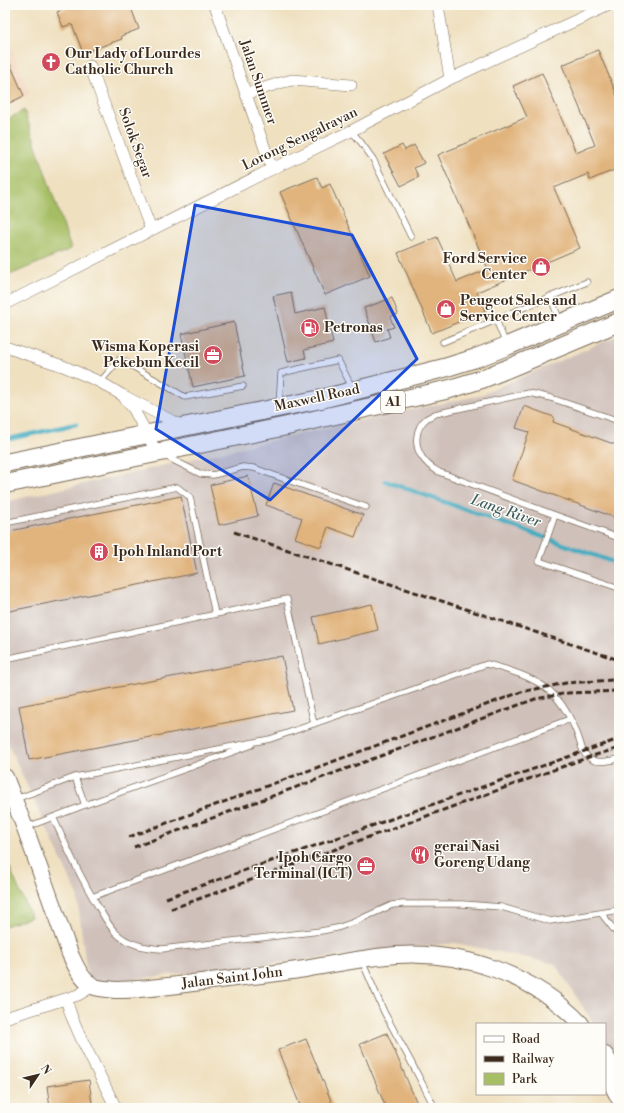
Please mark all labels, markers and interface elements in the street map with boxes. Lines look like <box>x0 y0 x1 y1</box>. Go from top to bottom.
street label: Jalan Summer <box>235 36 281 127</box>
place label: Our Lady of Lourdes Catholic Church <box>65 45 201 79</box>
church icon: Our Lady of Lourdes Catholic Church <box>40 51 62 73</box>
street label: Lorong Sengalrayan <box>239 103 361 175</box>
street label: Solok Segar <box>114 105 156 181</box>
place label: Ford Service Center <box>443 250 527 284</box>
shop icon: Ford Service Center <box>530 256 552 278</box>
place label: Peugeot Sales and Service Center <box>460 292 577 326</box>
shop icon: Peugeot Sales and Service Center <box>435 298 457 320</box>
fuel station icon: Petronas <box>299 317 321 339</box>
place label: Petronas <box>324 319 383 337</box>
place label: Wisma Koperasi Pekebun Kecil <box>90 338 200 372</box>
office icon: Wisma Koperasi Pekebun Kecil <box>202 344 224 366</box>
street label: Maxwell Road <box>273 380 361 416</box>
road number: A1 <box>381 391 405 413</box>
water label: Lang River <box>468 490 544 532</box>
building icon: Ipoh Inland Port <box>88 541 110 563</box>
place label: Ipoh Inland Port <box>113 543 223 561</box>
place label: gerai Nasi Goreng Udang <box>434 838 531 872</box>
restaurant icon: gerai Nasi Goreng Udang <box>409 844 431 866</box>
place label: Ipoh Cargo Terminal (ICT) <box>254 849 352 883</box>
office icon: Ipoh Cargo Terminal (ICT) <box>355 855 377 877</box>
street label: Jalan Saint John <box>179 963 284 993</box>
legend <box>476 1023 606 1095</box>
text: Road <box>512 1032 540 1047</box>
text: Railway <box>512 1052 554 1067</box>
north arrow <box>18 1055 58 1095</box>
text: N <box>37 1062 54 1078</box>
text: Park <box>512 1072 538 1087</box>

